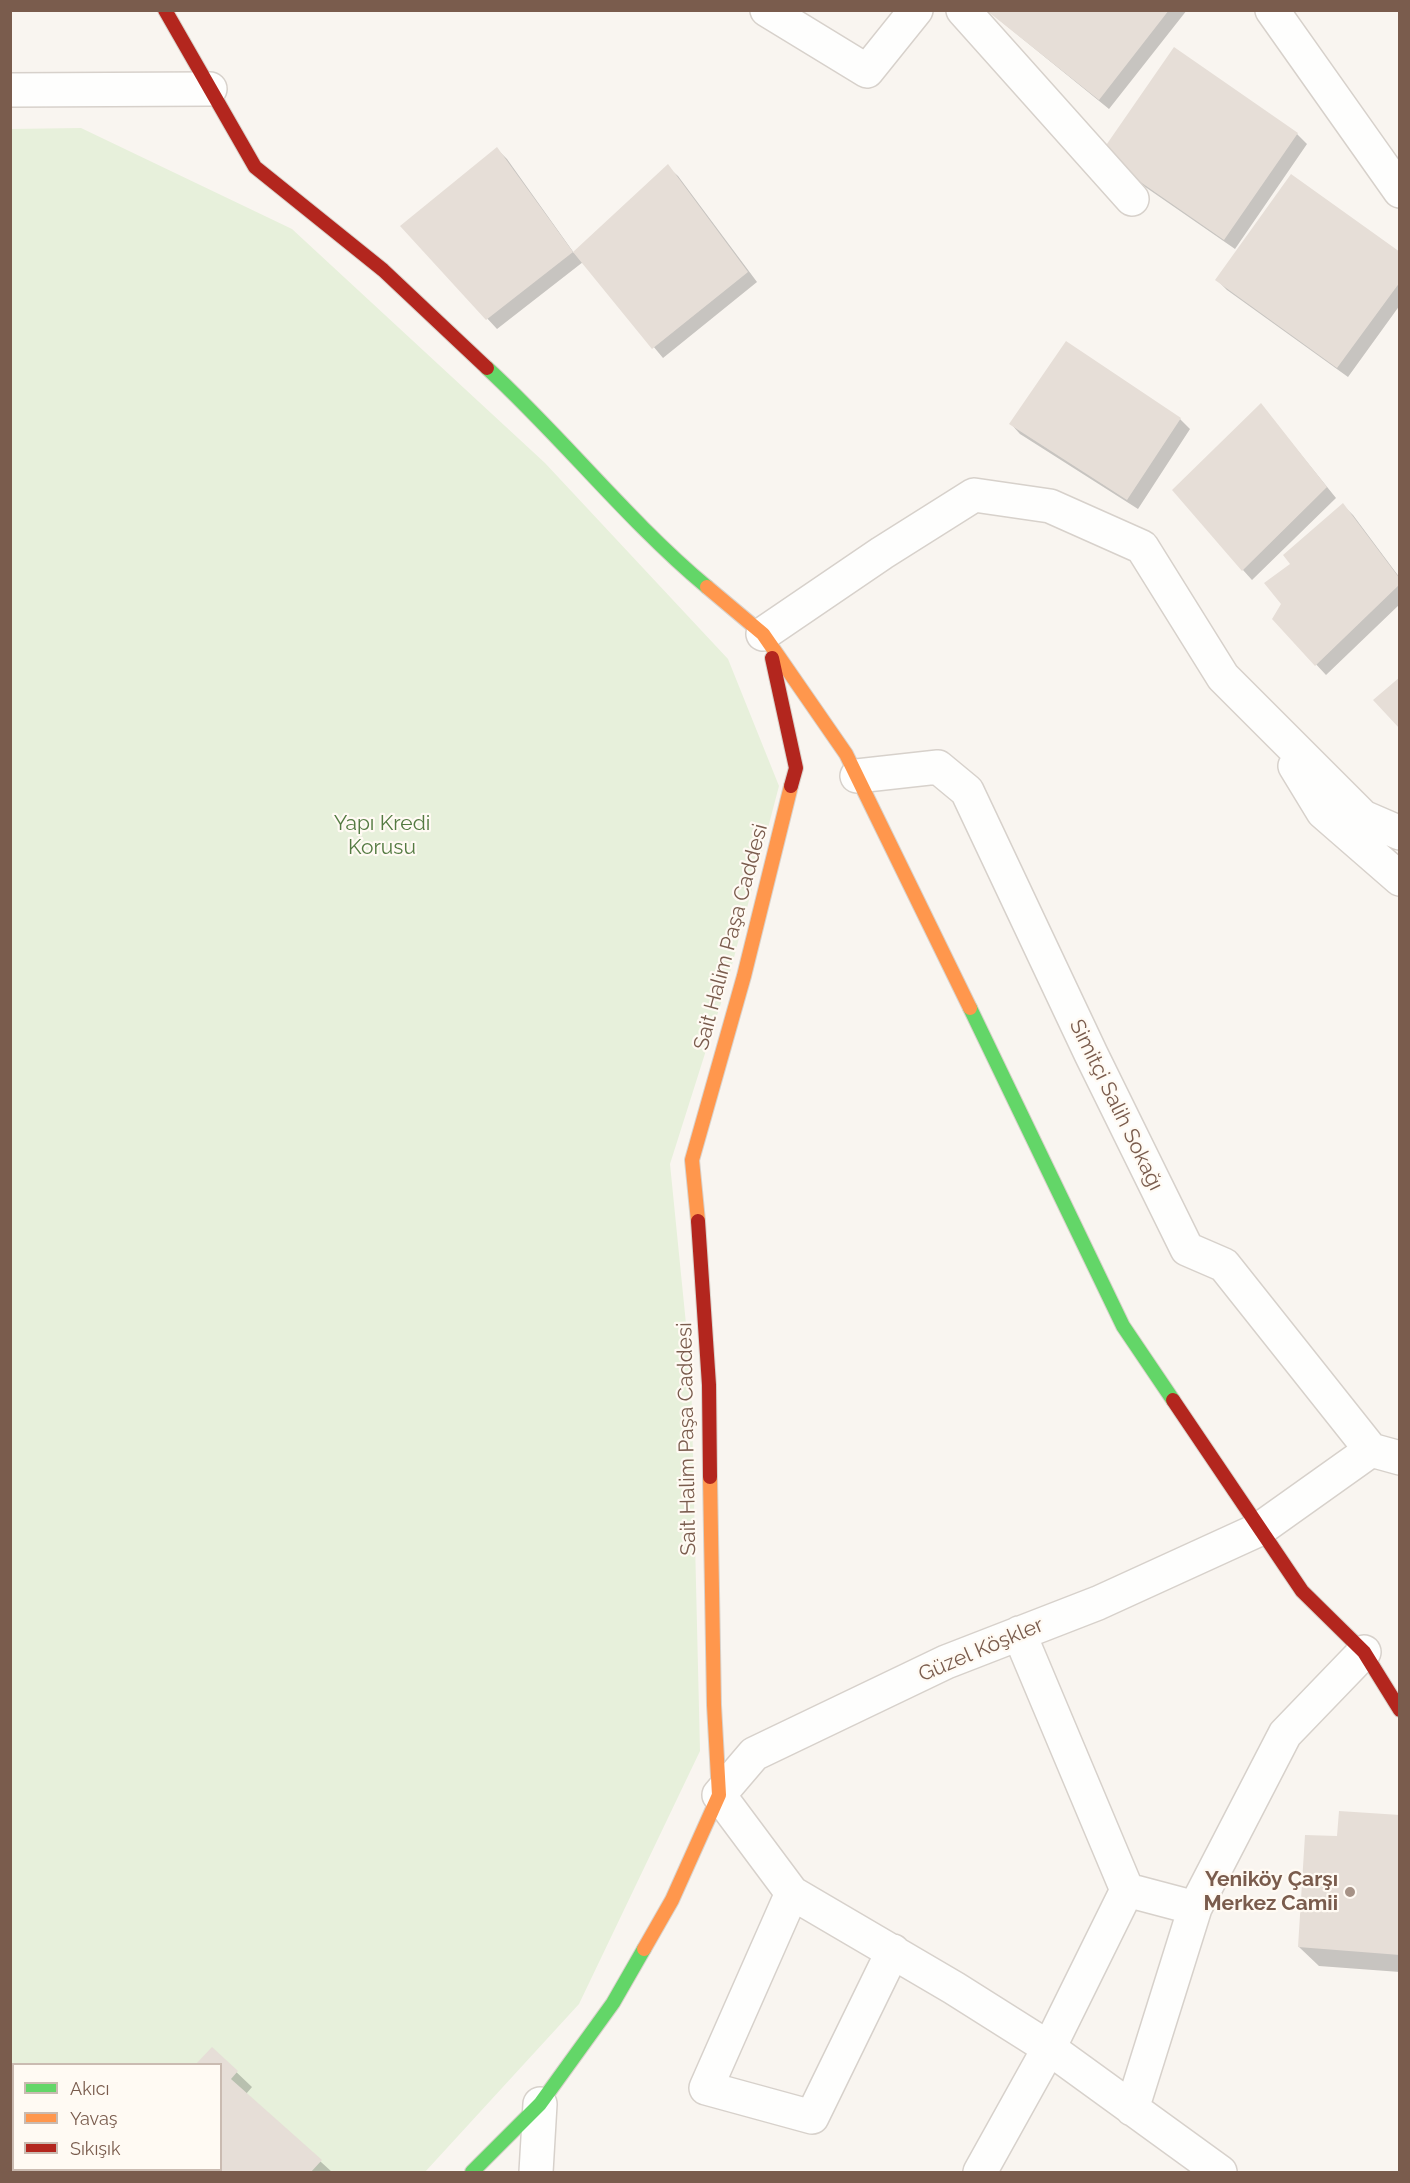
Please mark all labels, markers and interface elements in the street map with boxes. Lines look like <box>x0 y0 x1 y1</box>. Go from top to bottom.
park label: Yapı Kredi Korusu <box>334 811 430 861</box>
street label: Sait Halim Paşa Caddesi <box>689 821 773 1053</box>
street label: Simitçi Salih Sokağı <box>1064 1015 1168 1195</box>
street label: Sait Halim Paşa Caddesi <box>672 1322 702 1556</box>
street label: Güzel Köşkler <box>915 1612 1047 1688</box>
place label: Yeniköy Çarşı Merkez Camii <box>1204 1867 1338 1917</box>
marker: Yeniköy Çarşı Merkez Camii <box>1343 1885 1357 1899</box>
legend <box>12 2063 222 2171</box>
text: Akıcı <box>70 2078 109 2099</box>
text: Yavaş <box>70 2108 117 2129</box>
text: Sıkışık <box>70 2138 120 2159</box>

